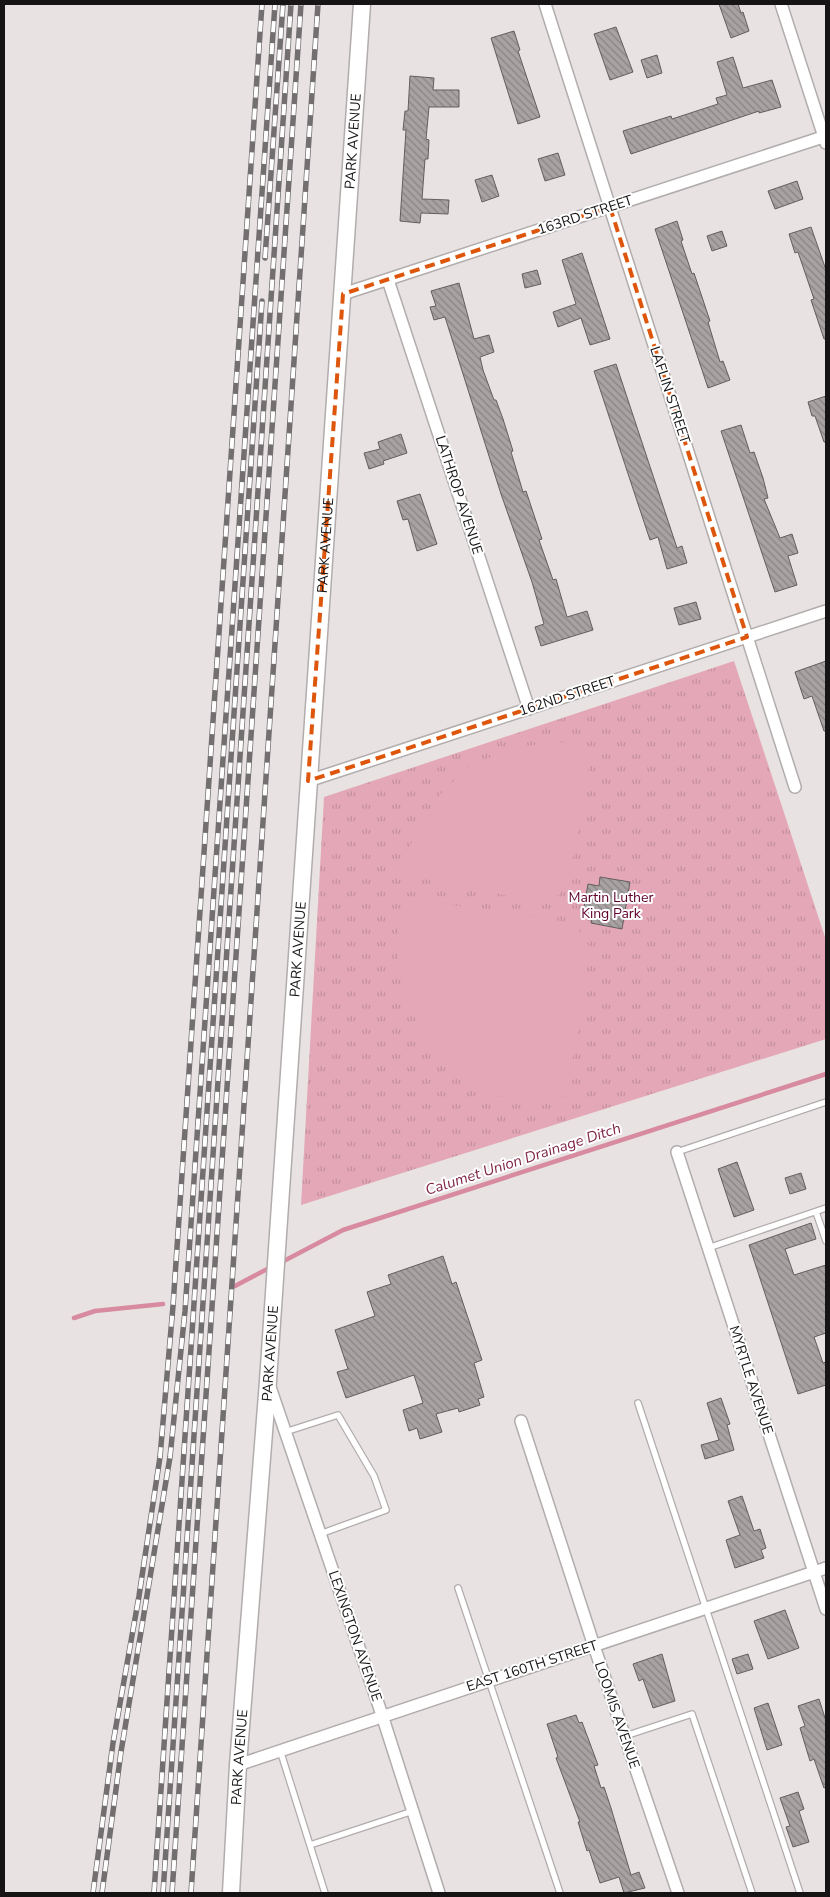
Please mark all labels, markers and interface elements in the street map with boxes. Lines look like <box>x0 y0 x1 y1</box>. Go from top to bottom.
street label: PARK AVENUE <box>340 93 365 190</box>
street label: 163RD STREET <box>535 190 636 239</box>
street label: LAFLIN STREET <box>645 344 695 447</box>
street label: LATHROP AVENUE <box>431 433 487 557</box>
street label: PARK AVENUE <box>312 497 338 594</box>
street label: 162ND STREET <box>516 671 618 721</box>
park label: Martin Luther King Park <box>568 888 654 923</box>
street label: PARK AVENUE <box>285 901 310 998</box>
water label: Calumet Union Drainage Ditch <box>423 1118 623 1200</box>
street label: PARK AVENUE <box>257 1305 283 1402</box>
street label: MYRTLE AVENUE <box>724 1323 778 1437</box>
street label: LEXINGTON AVENUE <box>324 1568 386 1704</box>
street label: EAST 160TH STREET <box>464 1636 601 1696</box>
street label: LOOMIS AVENUE <box>590 1659 644 1771</box>
street label: PARK AVENUE <box>226 1709 252 1806</box>

